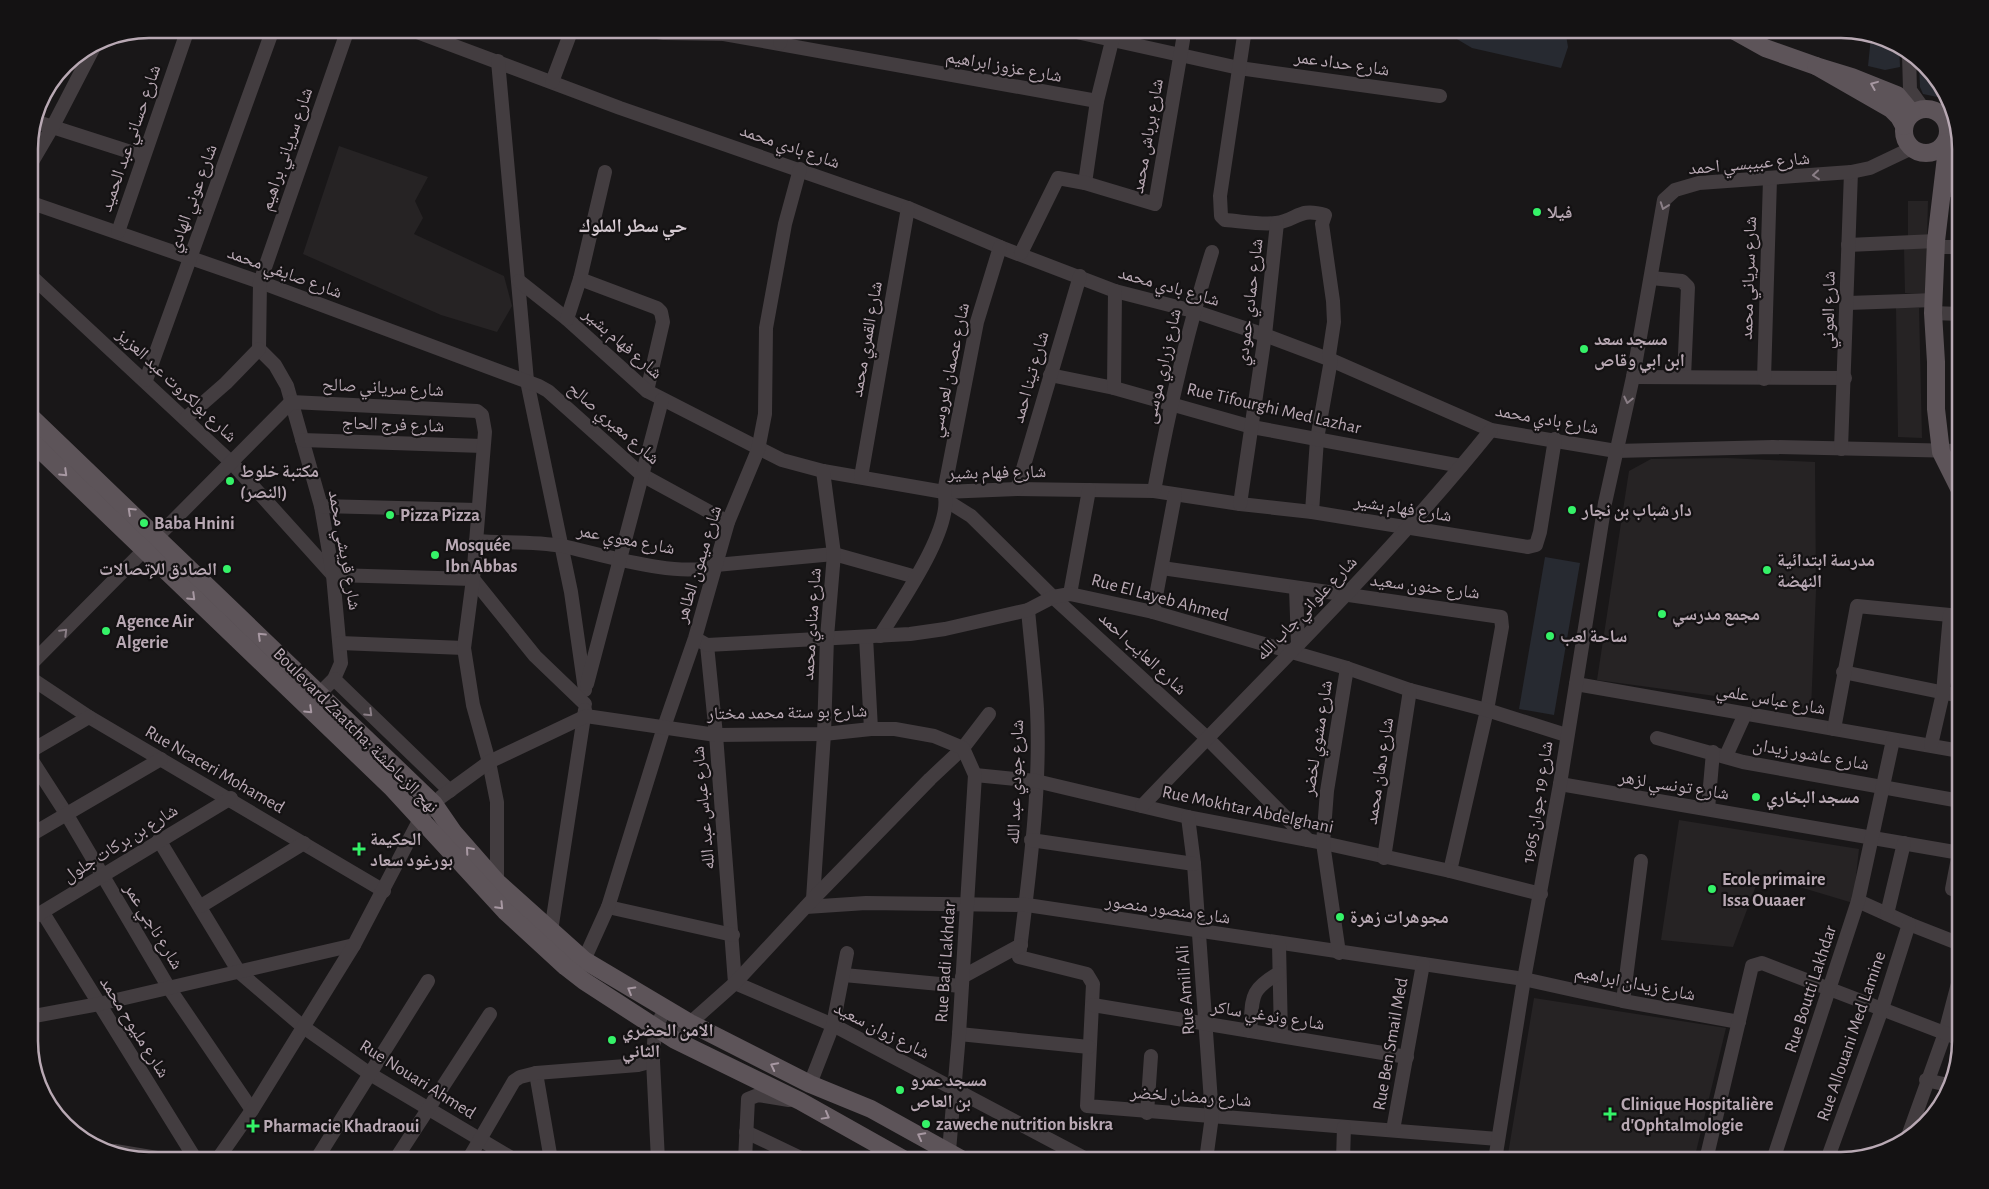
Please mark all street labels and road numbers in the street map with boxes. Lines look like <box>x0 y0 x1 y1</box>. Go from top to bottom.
street label: شارع عزوز ابراهيم <box>944 48 1063 88</box>
street label: شارع حداد عمر <box>1292 48 1390 81</box>
street label: شارع حساني عبد الحميد <box>97 63 169 215</box>
street label: شارع برباش محمد <box>1129 77 1168 195</box>
street label: شارع سرياني براهيم <box>257 85 321 215</box>
street label: شارع بادي محمد <box>736 121 842 177</box>
street label: شارع عوني الهادي <box>165 142 225 256</box>
street label: شارع عبيبسي احمد <box>1687 150 1811 183</box>
street label: شارع سرياني محمد <box>1738 216 1765 340</box>
street label: شارع حمادي حمودي <box>1233 237 1271 367</box>
street label: شارع صايفي محمد <box>223 244 344 306</box>
street label: شارع بادي محمد <box>1115 264 1221 314</box>
street label: شارع العوني <box>1819 271 1843 349</box>
street label: شارع القمري محمد <box>848 280 891 399</box>
street label: شارع عصمان لعروسي <box>927 301 977 440</box>
street label: شارع فهام بشير <box>577 304 665 384</box>
street label: شارع زراري موسى <box>1141 307 1189 426</box>
street label: شارع بولكروت عبد العزيز <box>111 325 240 447</box>
street label: شارع تينا احمد <box>1009 329 1054 425</box>
street label: شارع سرياني صالح <box>321 376 444 405</box>
street label: شارع معيري صالح <box>561 379 663 472</box>
street label: Rue Tifourghi Med Lazhar <box>1185 380 1363 438</box>
street label: شارع بادي محمد <box>1493 402 1600 442</box>
street label: شارع فرج الحاج <box>341 414 445 438</box>
street label: شارع فهام بشير <box>947 463 1046 485</box>
street label: شارع قريشي محمد <box>320 489 363 612</box>
street label: شارع فهام بشير <box>1351 492 1453 528</box>
street label: شارع ميمون الطاهر <box>672 503 726 626</box>
street label: شارع معوي عمر <box>574 521 676 563</box>
street label: شارع علواني جاب الله <box>1253 553 1364 667</box>
street label: شارع منادي محمد <box>799 567 829 681</box>
street label: Rue El Layeb Ahmed <box>1089 571 1230 625</box>
street label: شارع حنون سعيد <box>1369 571 1481 604</box>
street label: شارع العايب احمد <box>1094 609 1190 700</box>
street label: Boulevard Zaatcha; نهج الزعاطشة <box>268 645 441 818</box>
street label: شارع مشوي لخضر <box>1300 679 1341 799</box>
street label: شارع عباس علمي <box>1714 682 1827 723</box>
street label: شارع بو ستة محمد مختار <box>706 703 867 724</box>
street label: شارع دهان محمد <box>1363 716 1398 826</box>
street label: شارع جودي عبد الله <box>1005 719 1032 845</box>
street label: Rue Ncaceri Mohamed <box>142 723 287 817</box>
street label: شارع عاشور زيدان <box>1751 736 1870 775</box>
street label: شارع 19 جوان 1965 <box>1519 740 1557 865</box>
street label: شارع عباس عبد الله <box>690 745 719 870</box>
street label: شارع تونسي لزهر <box>1616 768 1730 808</box>
street label: Rue Mokhtar Abdelghani <box>1161 783 1335 837</box>
street label: شارع بن بركات جلول <box>60 801 182 887</box>
street label: شارع ناجي عمر <box>116 879 186 975</box>
street label: شارع منصور منصور <box>1103 892 1231 929</box>
street label: Rue Badi Lakhdar <box>933 901 959 1023</box>
street label: Rue Boutti Lakhdar <box>1782 923 1840 1055</box>
street label: Rue Amili Ali <box>1174 944 1198 1035</box>
street label: Rue Allouani Med Lamine <box>1814 949 1890 1124</box>
street label: شارع زيدان ابراهيم <box>1573 963 1697 1006</box>
street label: شارع مليوح محمد <box>94 974 172 1082</box>
street label: Rue Ben Smail Med <box>1370 976 1412 1112</box>
street label: شارع ونوغي ساكر <box>1208 998 1326 1038</box>
street label: شارع زوان سعيد <box>830 999 932 1064</box>
street label: Rue Nouari Ahmed <box>356 1037 479 1123</box>
street label: شارع رمضان لخضر <box>1129 1084 1252 1111</box>

